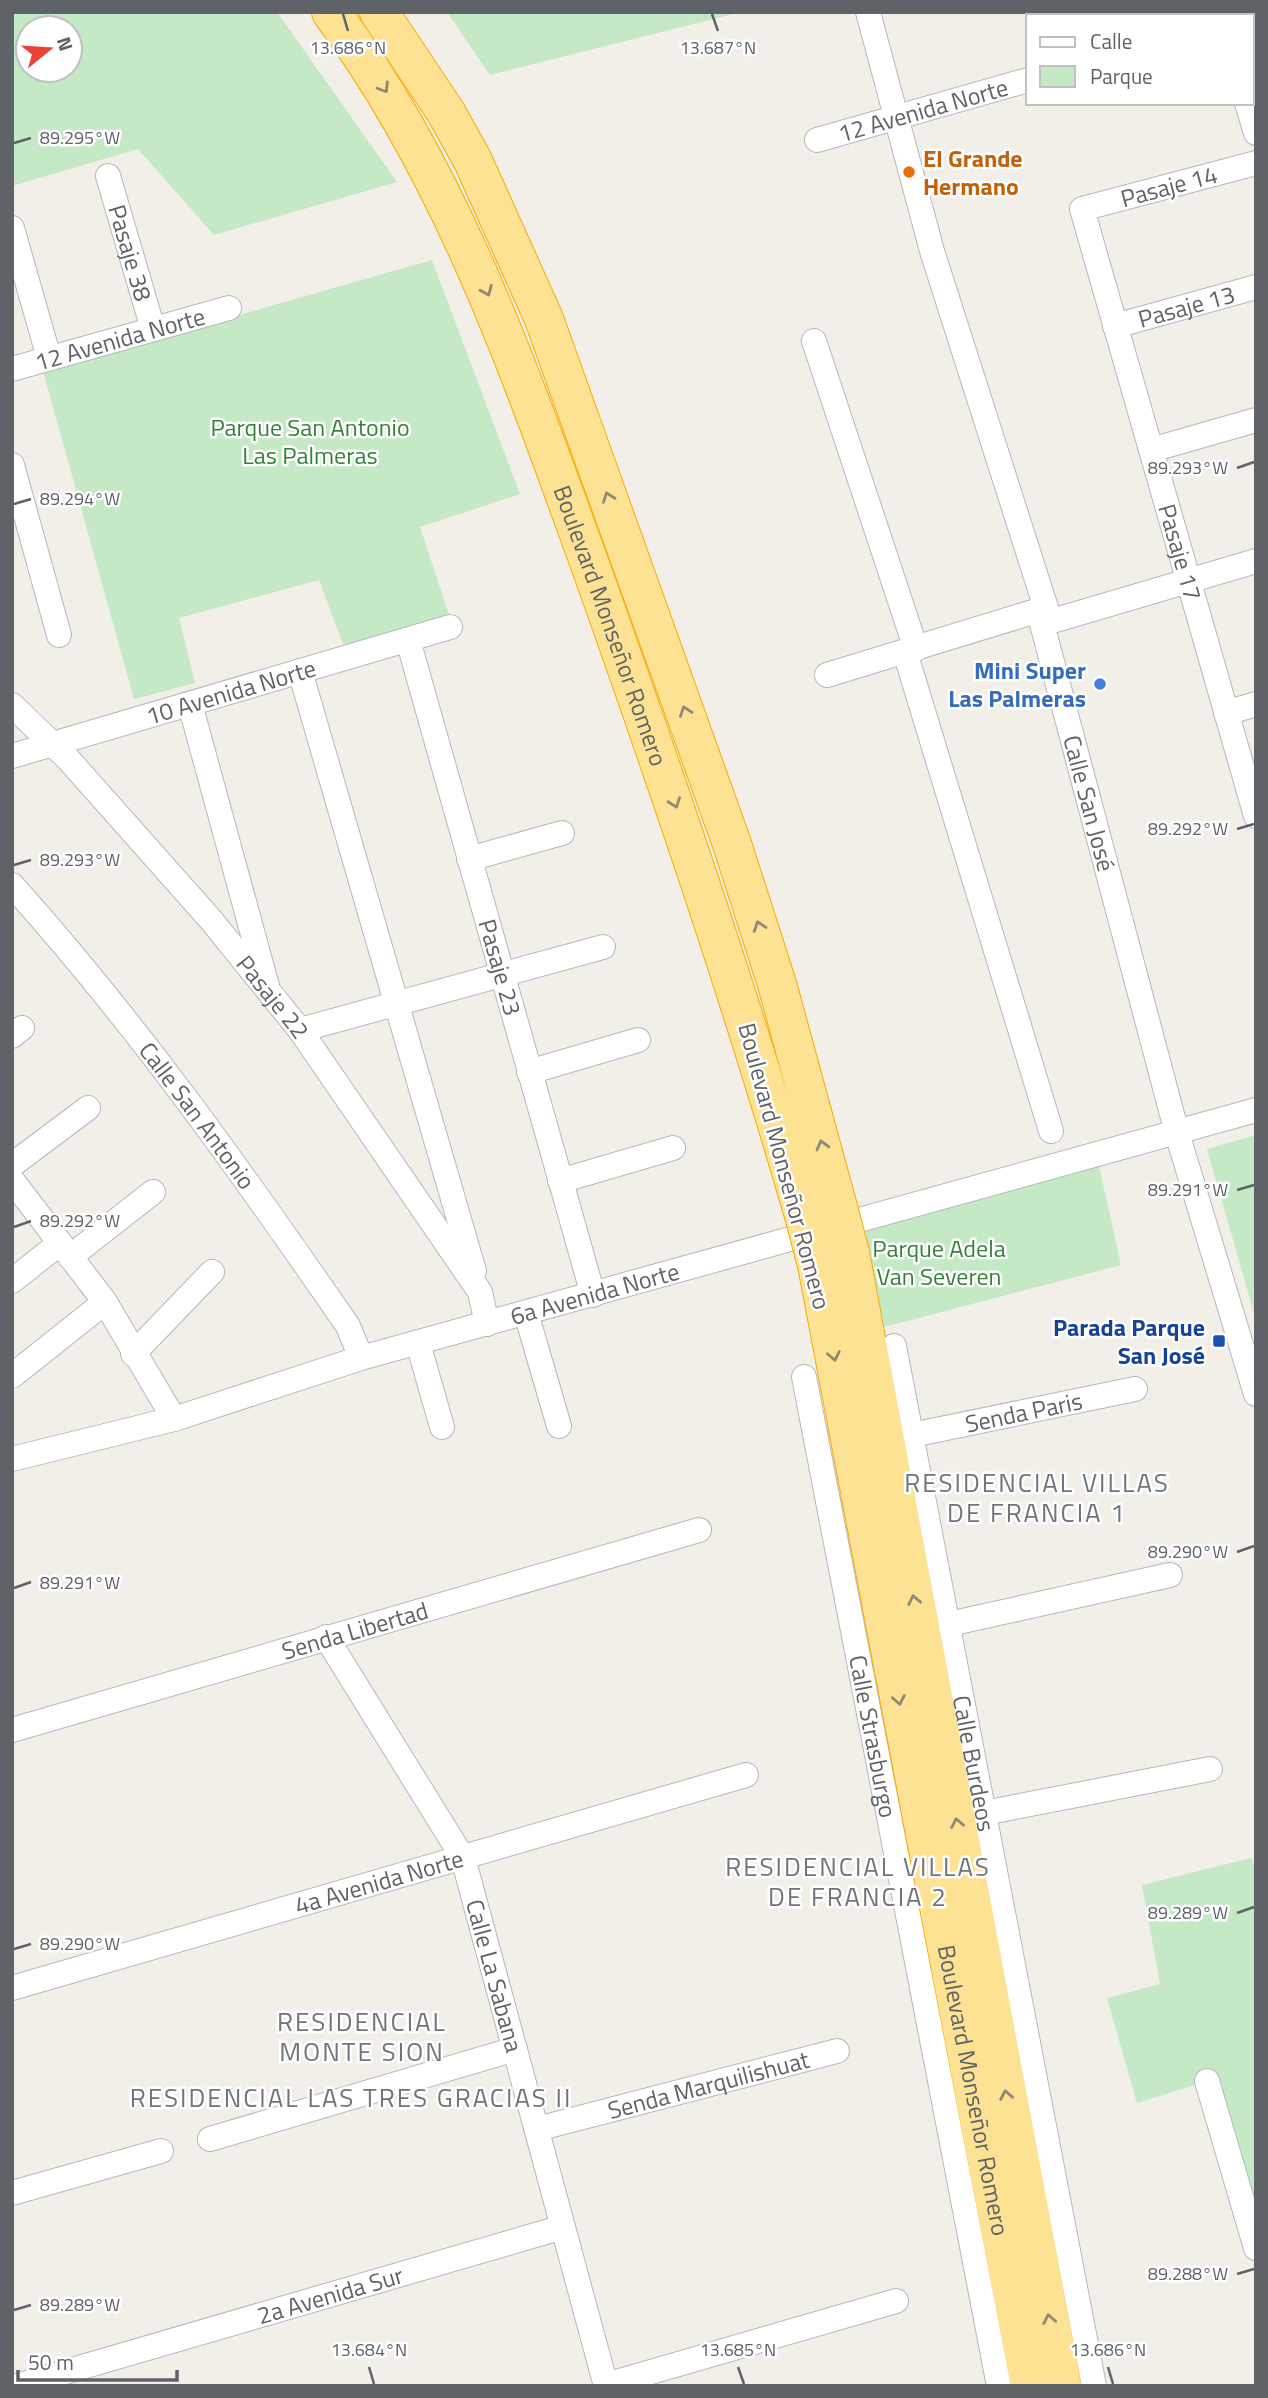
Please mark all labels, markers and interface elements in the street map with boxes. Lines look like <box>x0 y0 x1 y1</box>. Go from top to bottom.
north arrow <box>14 14 84 84</box>
legend <box>1026 14 1254 105</box>
text: Calle <box>1090 25 1132 57</box>
text: N <box>50 33 81 54</box>
text: 13.686°N <box>310 34 386 61</box>
text: 13.687°N <box>680 34 756 61</box>
text: Parque <box>1090 60 1153 92</box>
street label: 12 Avenida Norte <box>834 69 1012 151</box>
one-way arrow <box>376 81 389 94</box>
text: 89.295°W <box>40 124 120 151</box>
place label: El Grande Hermano <box>923 140 1023 204</box>
street label: Pasaje 14 <box>1117 156 1221 216</box>
marker: El Grande Hermano <box>901 164 917 180</box>
street label: Pasaje 38 <box>99 200 162 305</box>
street label: Pasaje 13 <box>1134 276 1239 337</box>
one-way arrow <box>478 284 492 296</box>
street label: 12 Avenida Norte <box>31 298 209 380</box>
park label: Parque San Antonio Las Palmeras <box>210 409 410 473</box>
text: 89.293°W <box>1148 454 1228 481</box>
street label: Boulevard Monseñor Romero <box>545 480 677 771</box>
text: 89.294°W <box>40 485 120 512</box>
one-way arrow <box>602 491 616 503</box>
street label: Pasaje 17 <box>1149 500 1211 605</box>
street label: 10 Avenida Norte <box>142 650 320 734</box>
place label: Mini Super Las Palmeras <box>948 652 1086 716</box>
marker: Mini Super Las Palmeras <box>1092 676 1108 692</box>
one-way arrow <box>679 705 693 717</box>
street label: Calle San José <box>1054 731 1125 875</box>
one-way arrow <box>667 797 681 809</box>
text: 89.292°W <box>1148 815 1228 842</box>
text: 89.293°W <box>40 846 120 873</box>
street label: Pasaje 23 <box>470 915 531 1020</box>
one-way arrow <box>752 920 767 932</box>
street label: Pasaje 22 <box>228 947 319 1046</box>
street label: Boulevard Monseñor Romero <box>729 1019 841 1313</box>
street label: Calle San Antonio <box>131 1034 265 1197</box>
one-way arrow <box>816 1139 830 1151</box>
text: 89.291°W <box>1148 1176 1228 1203</box>
text: 89.292°W <box>40 1207 120 1234</box>
park label: Parque Adela Van Severen <box>872 1230 1006 1294</box>
street label: 6a Avenida Norte <box>506 1253 683 1334</box>
place label: Parada Parque San José <box>1053 1309 1205 1373</box>
marker: Parada Parque San José <box>1211 1333 1227 1349</box>
one-way arrow <box>826 1350 841 1362</box>
street label: Senda Paris <box>962 1382 1086 1442</box>
district label: RESIDENCIAL VILLAS DE FRANCIA 1 <box>904 1463 1170 1532</box>
text: 89.290°W <box>1148 1538 1228 1565</box>
text: 89.291°W <box>40 1569 120 1596</box>
street label: Senda Libertad <box>277 1592 432 1669</box>
one-way arrow <box>907 1594 922 1606</box>
street label: Calle Strasburgo <box>840 1652 907 1821</box>
street label: Calle Burdeos <box>944 1692 1005 1834</box>
one-way arrow <box>891 1694 906 1706</box>
one-way arrow <box>950 1817 965 1829</box>
street label: 4a Avenida Norte <box>290 1840 467 1923</box>
district label: RESIDENCIAL VILLAS DE FRANCIA 2 <box>725 1847 991 1916</box>
street label: Calle La Sabana <box>457 1895 533 2056</box>
text: 89.289°W <box>1148 1899 1228 1926</box>
text: 89.290°W <box>40 1930 120 1957</box>
street label: Boulevard Monseñor Romero <box>929 1942 1019 2239</box>
district label: RESIDENCIAL MONTE SION <box>277 2002 447 2071</box>
street label: Senda Marquilishuat <box>604 2041 814 2128</box>
district label: RESIDENCIAL LAS TRES GRACIAS II <box>130 2078 572 2117</box>
one-way arrow <box>999 2089 1014 2101</box>
street label: 2a Avenida Sur <box>253 2257 407 2333</box>
text: 89.288°W <box>1148 2260 1228 2287</box>
text: 89.289°W <box>40 2291 120 2318</box>
one-way arrow <box>1042 2313 1057 2325</box>
text: 13.684°N <box>331 2336 407 2363</box>
text: 13.685°N <box>700 2336 776 2363</box>
text: 13.686°N <box>1070 2336 1146 2363</box>
scale bar <box>18 2338 177 2382</box>
text: 50 m <box>28 2346 74 2378</box>

